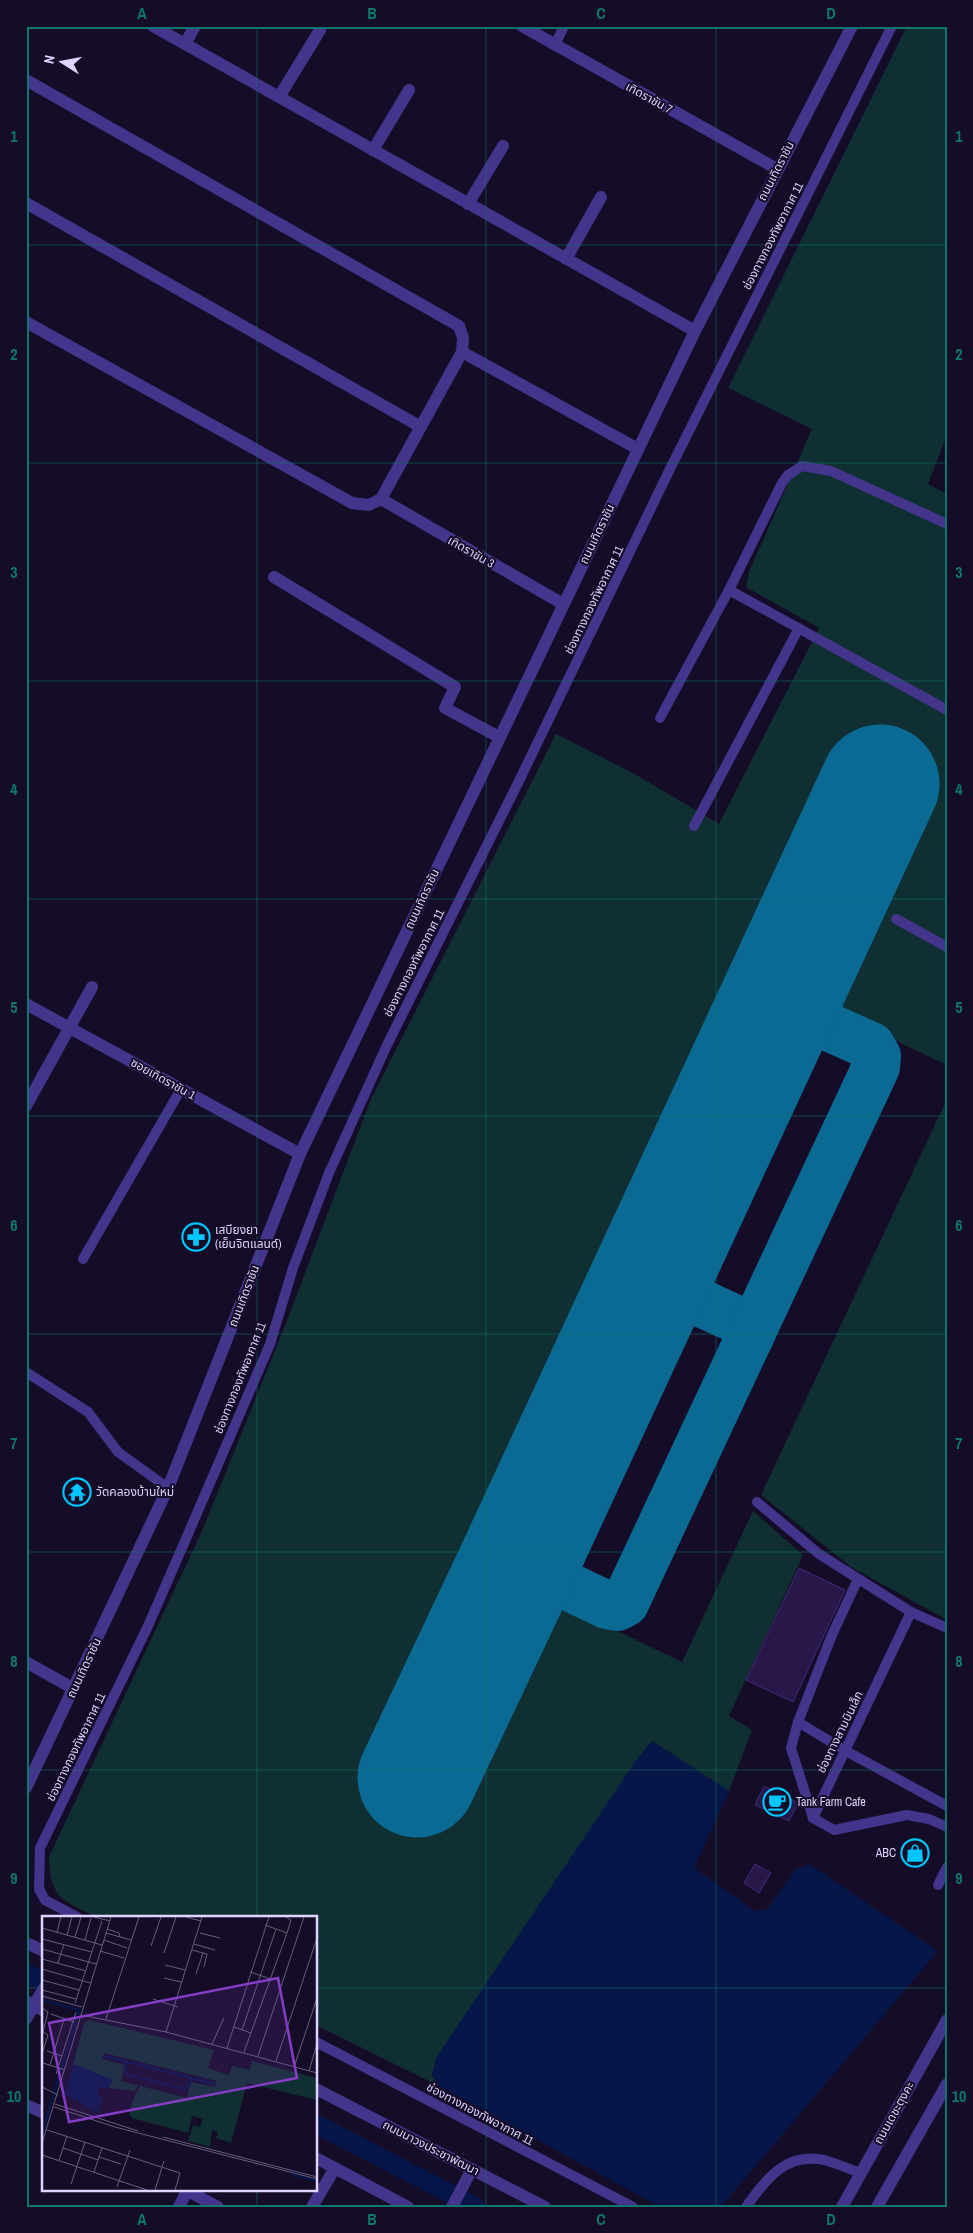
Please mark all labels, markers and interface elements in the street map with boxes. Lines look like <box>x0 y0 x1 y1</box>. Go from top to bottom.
text: A <box>137 2 147 24</box>
text: B <box>367 2 377 24</box>
text: C <box>596 2 606 24</box>
text: D <box>826 2 836 24</box>
north arrow <box>38 38 88 88</box>
text: N <box>40 54 59 65</box>
street label: เทิดราชัน 7 <box>623 79 676 118</box>
text: 1 <box>10 125 18 147</box>
text: 1 <box>955 125 963 147</box>
street label: ถนนเทิดราชัน <box>754 138 798 204</box>
street label: ช่องทางกองทัพอากาศ 11 <box>739 179 807 293</box>
text: 2 <box>10 343 18 365</box>
text: 2 <box>955 343 963 365</box>
street label: ถนนเทิดราชัน <box>576 501 618 567</box>
street label: เทิดราชัน 3 <box>445 532 497 572</box>
street label: ช่องทางกองทัพอากาศ 11 <box>561 543 628 657</box>
text: 3 <box>10 561 18 583</box>
text: 3 <box>955 561 963 583</box>
text: 4 <box>10 778 18 800</box>
text: 4 <box>955 778 963 800</box>
street label: ถนนเทิดราชัน <box>401 866 443 932</box>
street label: ช่องทางกองทัพอากาศ 11 <box>380 906 448 1020</box>
text: 5 <box>10 996 18 1018</box>
text: 5 <box>955 996 963 1018</box>
street label: ซอยเทิดราชัน 1 <box>128 1055 199 1104</box>
text: 6 <box>10 1214 18 1236</box>
text: 6 <box>955 1214 963 1236</box>
pharmacy icon: เสบียงยา (เย็นจิตแลนด์) <box>181 1222 211 1252</box>
place label: เสบียงยา (เย็นจิตแลนด์) <box>215 1222 282 1252</box>
street label: ถนนเทิดราชัน <box>225 1263 263 1329</box>
street label: ช่องทางกองทัพอากาศ 11 <box>210 1319 270 1436</box>
text: 7 <box>10 1432 18 1454</box>
text: 7 <box>955 1432 963 1454</box>
temple icon: วัดคลองบ้านใหม่ <box>62 1477 92 1507</box>
place label: วัดคลองบ้านใหม่ <box>96 1484 174 1500</box>
street label: ถนนเทิดราชัน <box>63 1635 105 1701</box>
text: 8 <box>10 1650 18 1672</box>
text: 8 <box>955 1650 963 1672</box>
street label: ช่องทางสามบินเล็ก <box>813 1688 867 1776</box>
street label: ช่องทางกองทัพอากาศ 11 <box>43 1690 110 1804</box>
cafe icon: Tank Farm Cafe <box>762 1787 792 1817</box>
place label: Tank Farm Cafe <box>796 1794 866 1810</box>
shop icon: ABC <box>900 1838 930 1868</box>
place label: ABC <box>875 1845 896 1861</box>
text: 9 <box>10 1867 18 1889</box>
text: 9 <box>955 1867 963 1889</box>
inset map <box>42 1916 318 2190</box>
street label: ช่องทางกองทัพอากาศ 11 <box>424 2079 537 2149</box>
street label: ถนนเดชะตุงคะ <box>870 2079 918 2147</box>
text: 10 <box>7 2085 21 2107</box>
text: 10 <box>952 2085 966 2107</box>
street label: ถนนนาวงประชาพัฒนา <box>380 2117 482 2179</box>
text: A <box>137 2208 147 2230</box>
text: B <box>367 2208 377 2230</box>
text: C <box>596 2208 606 2230</box>
text: D <box>826 2208 836 2230</box>

